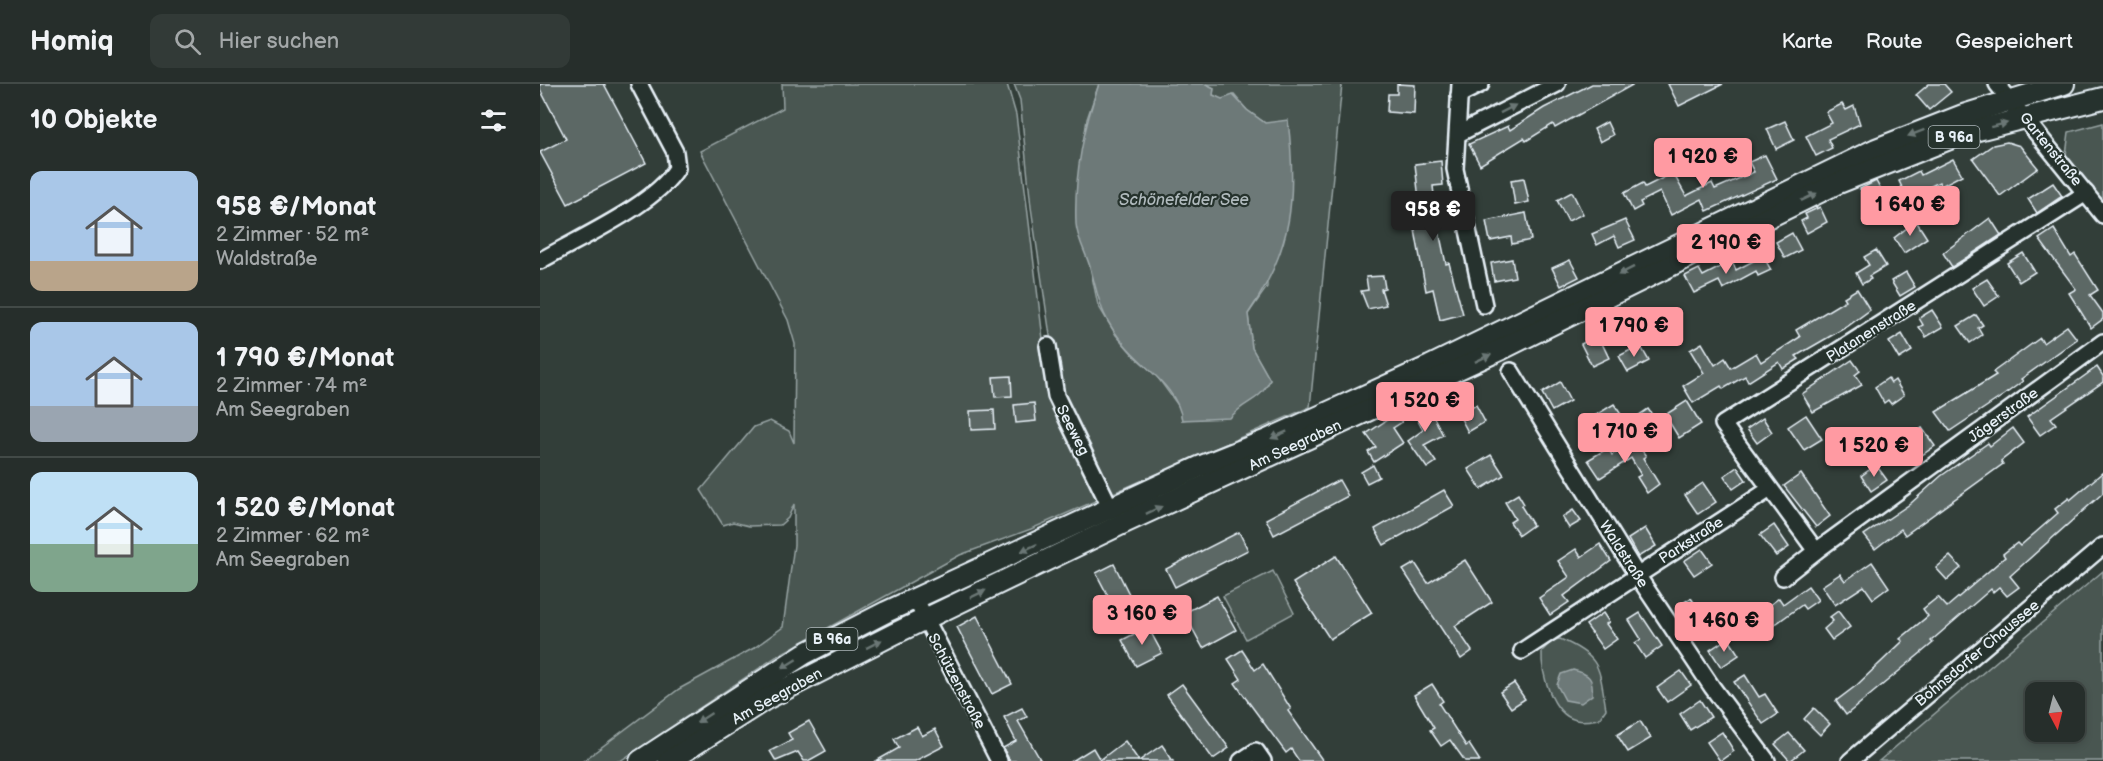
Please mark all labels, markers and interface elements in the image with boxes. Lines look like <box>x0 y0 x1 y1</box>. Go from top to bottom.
search box <box>150 14 570 68</box>
text: Homiq <box>30 25 114 58</box>
icon: search <box>171 25 204 58</box>
text: Hier suchen <box>219 28 339 55</box>
text: Karte <box>1781 29 1833 54</box>
text: Route <box>1866 29 1922 54</box>
text: Gespeichert <box>1955 29 2073 54</box>
icon: filters <box>477 104 510 137</box>
one-way arrow <box>1499 104 1516 114</box>
text: 10 Objekte <box>30 105 157 136</box>
street label: Gartenstraße <box>2015 108 2086 190</box>
one-way arrow <box>1990 119 2008 129</box>
road number: B 96a <box>1928 126 1980 148</box>
one-way arrow <box>1907 129 1925 138</box>
pin: 1 920 € <box>1648 138 1758 189</box>
text: 1 920 € <box>1668 145 1738 169</box>
pin: 1 640 € <box>1855 186 1965 237</box>
water label: Schönefelder See <box>1119 191 1249 210</box>
pin: 958 € <box>1391 191 1475 242</box>
text: 958 €/Monat <box>216 192 376 223</box>
one-way arrow <box>1800 193 1818 203</box>
text: 1 640 € <box>1875 193 1945 217</box>
icon: home <box>78 195 150 267</box>
text: 958 € <box>1405 198 1461 222</box>
text: 2 Zimmer · 52 m² <box>216 223 369 247</box>
pin: 2 190 € <box>1671 224 1781 275</box>
text: 2 190 € <box>1691 231 1761 255</box>
text: Waldstraße <box>216 247 317 271</box>
one-way arrow <box>1618 266 1635 276</box>
street label: Platanenstraße <box>1823 296 1920 367</box>
pin: 1 790 € <box>1579 307 1689 358</box>
text: 1 790 € <box>1599 314 1669 338</box>
text: 1 790 €/Monat <box>216 343 394 374</box>
icon: home <box>78 346 150 418</box>
one-way arrow <box>1475 353 1492 362</box>
text: 2 Zimmer · 74 m² <box>216 374 367 398</box>
pin: 1 520 € <box>1370 382 1480 433</box>
street label: Jägerstraße <box>1965 384 2042 447</box>
text: 1 520 € <box>1390 389 1460 413</box>
text: Am Seegraben <box>216 398 350 422</box>
street label: Seeweg <box>1052 402 1093 459</box>
pin: 1 710 € <box>1570 413 1680 464</box>
street label: Am Seegraben <box>1246 416 1345 475</box>
text: 1 710 € <box>1592 420 1658 444</box>
pin: 1 520 € <box>1819 427 1929 478</box>
one-way arrow <box>1270 430 1288 440</box>
text: 1 520 € <box>1839 434 1909 458</box>
text: 1 520 €/Monat <box>216 493 395 524</box>
icon: home <box>78 496 150 568</box>
one-way arrow <box>1145 505 1162 514</box>
street label: Parkstraße <box>1655 513 1727 568</box>
street label: Waldstraße <box>1595 517 1652 591</box>
text: 2 Zimmer · 62 m² <box>216 524 370 548</box>
one-way arrow <box>1020 543 1037 552</box>
text: Am Seegraben <box>216 548 350 572</box>
one-way arrow <box>969 589 986 598</box>
pin: 3 160 € <box>1087 595 1197 646</box>
street label: Bohnsdorfer Chaussee <box>1911 596 2043 711</box>
text: 3 160 € <box>1107 602 1177 626</box>
pin: 1 460 € <box>1669 602 1779 653</box>
text: 1 460 € <box>1689 609 1759 633</box>
road number: B 96a <box>806 628 858 650</box>
street label: Schützenstraße <box>923 630 990 732</box>
one-way arrow <box>866 639 883 649</box>
one-way arrow <box>781 658 797 669</box>
street label: Am Seegraben <box>729 664 826 729</box>
north arrow <box>2025 682 2085 742</box>
map controls <box>2025 682 2085 742</box>
one-way arrow <box>695 713 712 724</box>

